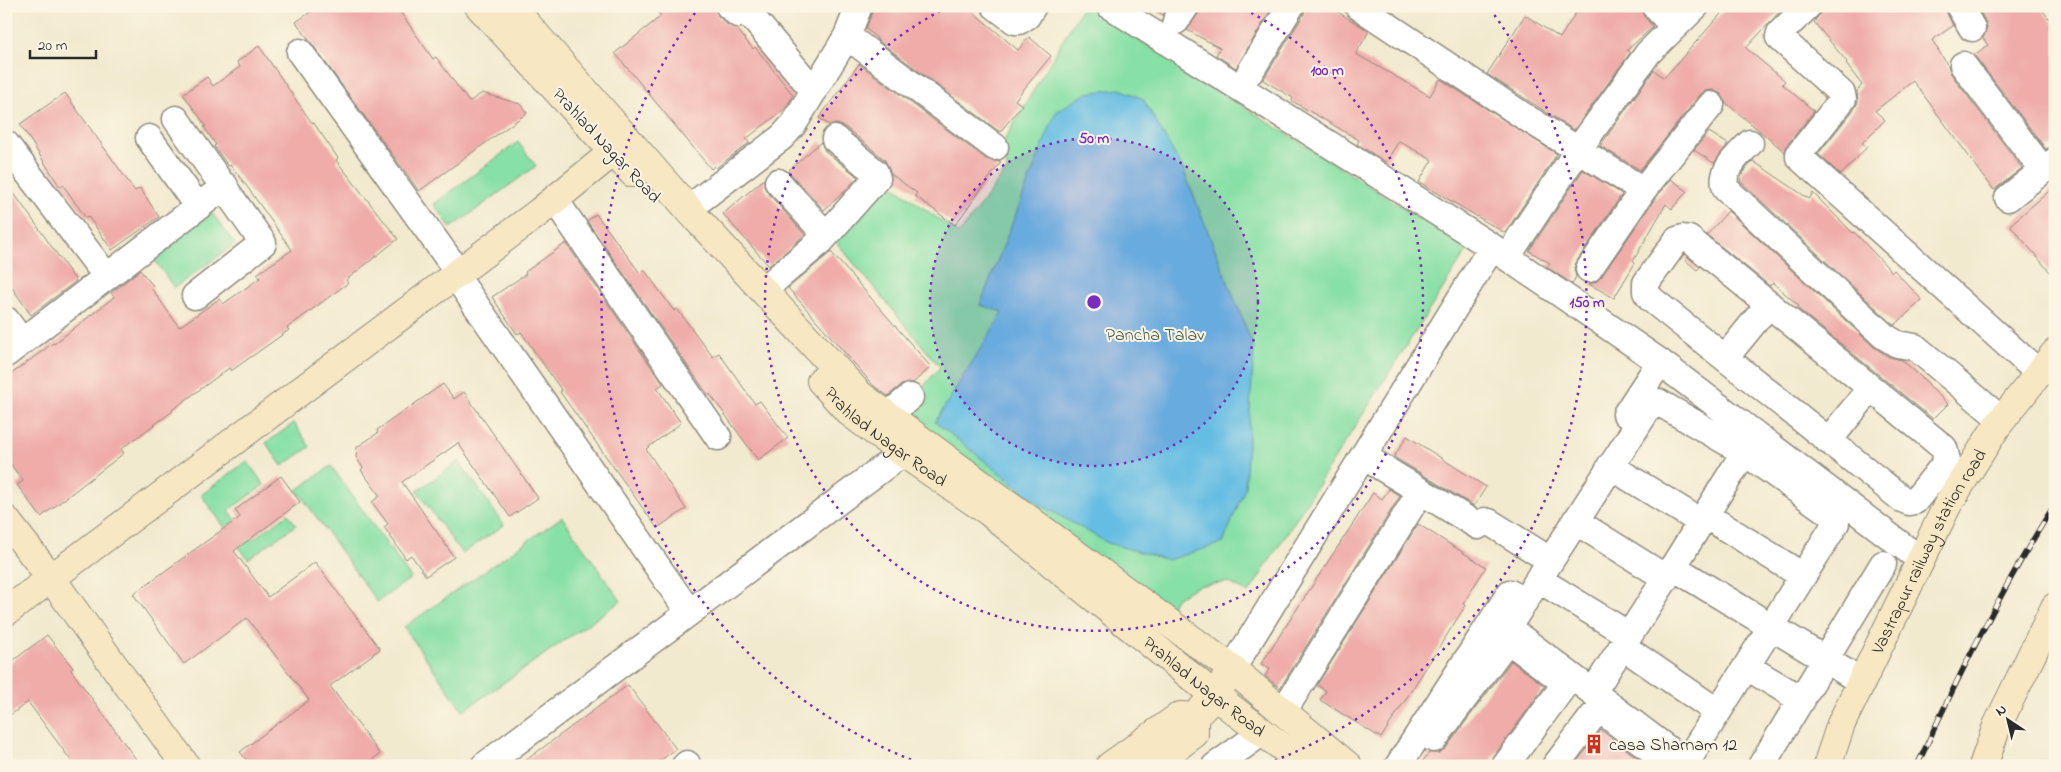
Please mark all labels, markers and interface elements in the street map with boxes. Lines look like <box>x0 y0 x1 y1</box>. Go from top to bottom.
scale bar <box>30 28 96 60</box>
text: 20 m <box>38 35 68 57</box>
text: 100 m <box>1310 60 1344 82</box>
street label: Prahlad Nagar Road <box>544 83 666 211</box>
text: 50 m <box>1079 128 1110 150</box>
text: 150 m <box>1569 292 1605 314</box>
centre of rings <box>1085 293 1103 311</box>
park label: Pancha Talav <box>1106 323 1204 349</box>
street label: Prahlad Nagar Road <box>817 382 951 494</box>
street label: Vastrapur railway station road <box>1865 445 1994 660</box>
street label: Prahlad Nagar Road <box>1136 631 1270 745</box>
north arrow <box>1984 694 2034 744</box>
text: N <box>1992 699 2011 722</box>
building icon: casa Sharnam 12 <box>1583 733 1605 755</box>
place label: casa Sharnam 12 <box>1609 733 1737 759</box>

